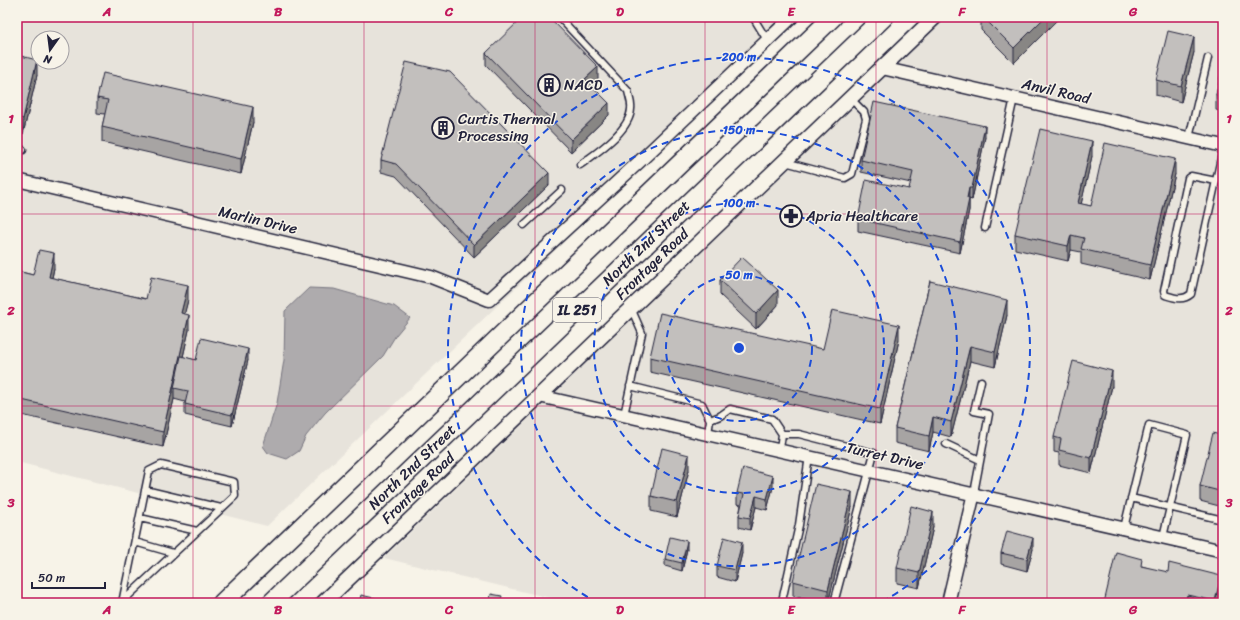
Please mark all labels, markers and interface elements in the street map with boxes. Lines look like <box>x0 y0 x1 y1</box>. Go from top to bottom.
text: A <box>102 0 111 23</box>
text: B <box>274 0 283 23</box>
text: C <box>444 0 454 23</box>
text: D <box>616 0 624 23</box>
text: E <box>787 0 796 23</box>
text: F <box>957 0 966 23</box>
text: G <box>1128 0 1138 23</box>
north arrow <box>30 30 70 70</box>
text: 200 m <box>721 46 757 68</box>
text: N <box>41 49 55 70</box>
street label: Anvil Road <box>1018 70 1094 112</box>
building icon: NACD <box>536 72 562 98</box>
place label: NACD <box>564 72 603 98</box>
place label: Curtis Thermal Processing <box>458 106 556 149</box>
text: 1 <box>8 107 14 130</box>
text: 1 <box>1226 107 1232 130</box>
building icon: Curtis Thermal Processing <box>430 115 456 141</box>
text: 150 m <box>723 119 756 141</box>
text: 100 m <box>723 192 756 214</box>
street label: North 2nd Street <box>596 194 697 292</box>
street label: Marlin Drive <box>216 198 300 242</box>
pharmacy icon: Apria Healthcare <box>778 203 804 229</box>
place label: Apria Healthcare <box>805 203 918 229</box>
street label: Frontage Road <box>609 221 696 306</box>
text: 50 m <box>725 264 753 286</box>
road number: IL 251 <box>553 298 601 322</box>
text: 2 <box>6 299 15 322</box>
text: 2 <box>1224 299 1233 322</box>
centre of rings <box>732 341 746 355</box>
street label: North 2nd Street <box>362 418 463 516</box>
street label: Turret Drive <box>844 434 927 478</box>
street label: Frontage Road <box>375 445 462 530</box>
text: 3 <box>6 491 15 514</box>
text: 3 <box>1224 491 1233 514</box>
scale bar <box>32 564 105 590</box>
text: 50 m <box>38 567 65 589</box>
text: A <box>102 598 111 620</box>
text: B <box>274 598 283 620</box>
text: C <box>444 598 454 620</box>
text: D <box>616 598 624 620</box>
text: E <box>787 598 796 620</box>
text: F <box>957 598 966 620</box>
text: G <box>1128 598 1138 620</box>

